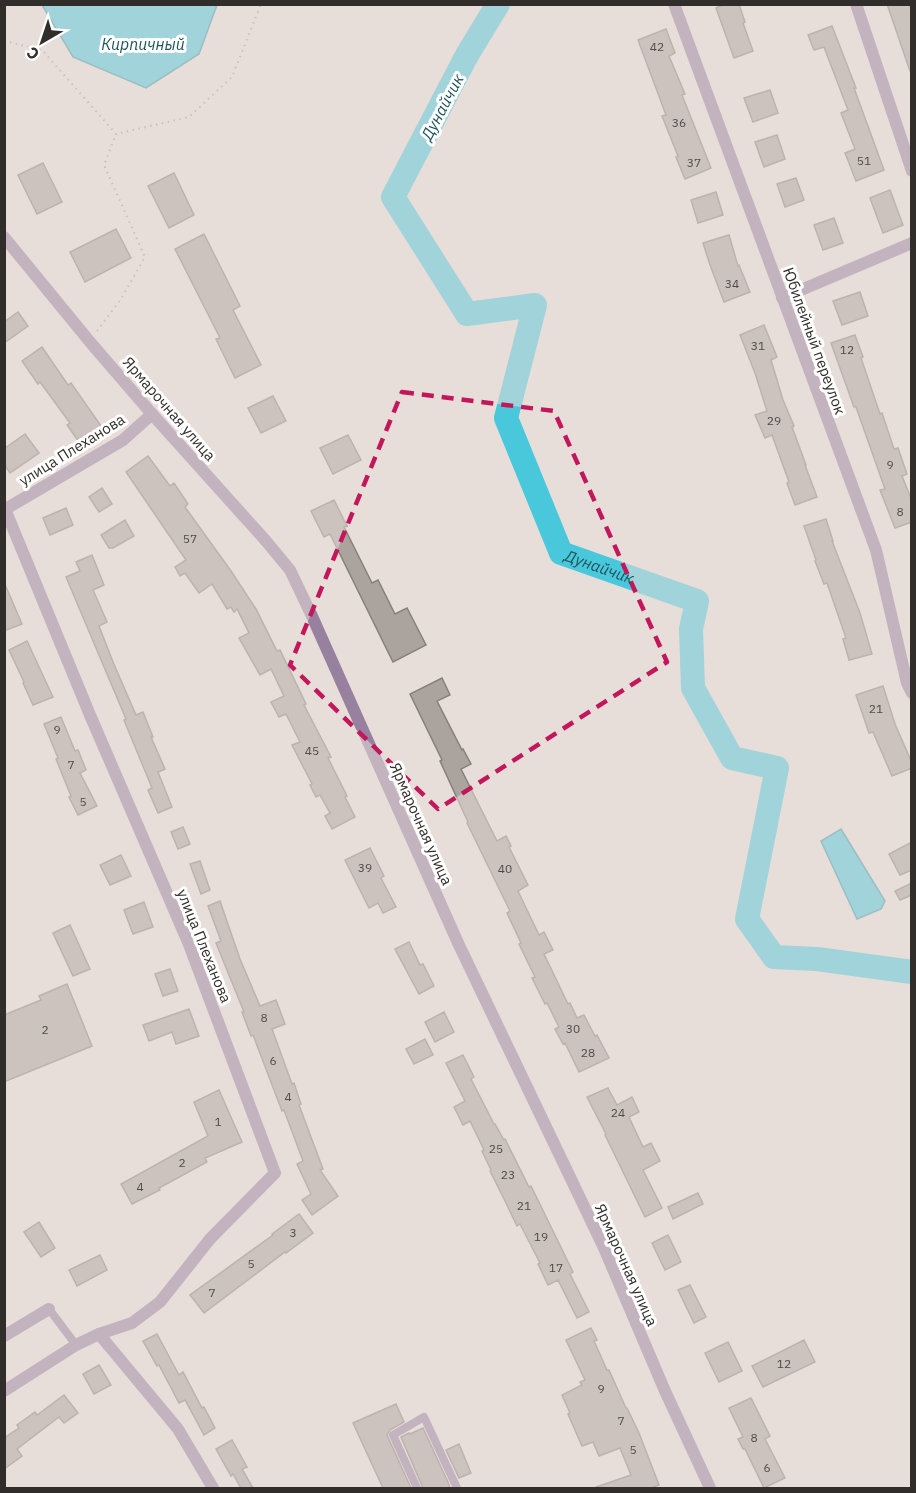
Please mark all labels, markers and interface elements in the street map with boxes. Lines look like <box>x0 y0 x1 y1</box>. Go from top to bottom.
north arrow <box>12 12 72 72</box>
water label: Кирпичный <box>101 34 185 54</box>
house number: 42 <box>650 39 664 54</box>
text: С <box>22 43 43 65</box>
water label: Дунайчик <box>415 70 468 145</box>
house number: 36 <box>672 115 686 130</box>
house number: 51 <box>857 153 871 168</box>
house number: 37 <box>687 155 701 170</box>
street label: Юбилейный переулок <box>779 265 850 417</box>
house number: 34 <box>725 276 739 291</box>
house number: 31 <box>751 338 765 353</box>
house number: 12 <box>840 342 854 357</box>
street label: Ярмарочная улица <box>119 353 220 465</box>
street label: улица Плеханова <box>15 409 128 490</box>
house number: 29 <box>767 413 781 428</box>
house number: 9 <box>886 457 894 472</box>
house number: 8 <box>896 504 904 519</box>
house number: 57 <box>183 531 197 546</box>
water label: Дунайчик <box>560 544 637 588</box>
house number: 21 <box>869 701 883 716</box>
house number: 9 <box>53 722 61 737</box>
house number: 45 <box>305 743 319 758</box>
house number: 7 <box>67 757 75 772</box>
street label: Ярмарочная улица <box>386 760 457 888</box>
house number: 5 <box>79 794 87 809</box>
house number: 39 <box>358 860 372 875</box>
house number: 40 <box>498 861 512 876</box>
street label: улица Плеханова <box>173 886 236 1006</box>
house number: 8 <box>260 1010 268 1025</box>
house number: 30 <box>566 1021 580 1036</box>
house number: 2 <box>41 1022 49 1037</box>
house number: 28 <box>581 1045 595 1060</box>
house number: 6 <box>269 1053 277 1068</box>
house number: 4 <box>284 1089 292 1104</box>
house number: 24 <box>611 1105 625 1120</box>
house number: 1 <box>214 1114 222 1129</box>
house number: 25 <box>489 1141 503 1156</box>
house number: 2 <box>178 1155 186 1170</box>
house number: 23 <box>501 1167 515 1182</box>
house number: 4 <box>136 1179 144 1194</box>
house number: 21 <box>517 1198 531 1213</box>
street label: Ярмарочная улица <box>591 1201 662 1329</box>
house number: 3 <box>289 1225 297 1240</box>
house number: 19 <box>534 1229 548 1244</box>
house number: 5 <box>247 1256 255 1271</box>
house number: 17 <box>549 1260 563 1275</box>
house number: 7 <box>208 1285 216 1300</box>
house number: 12 <box>777 1356 791 1371</box>
house number: 9 <box>597 1381 605 1396</box>
house number: 7 <box>617 1413 625 1428</box>
house number: 8 <box>750 1430 758 1445</box>
house number: 5 <box>629 1442 637 1457</box>
house number: 6 <box>763 1460 771 1475</box>

